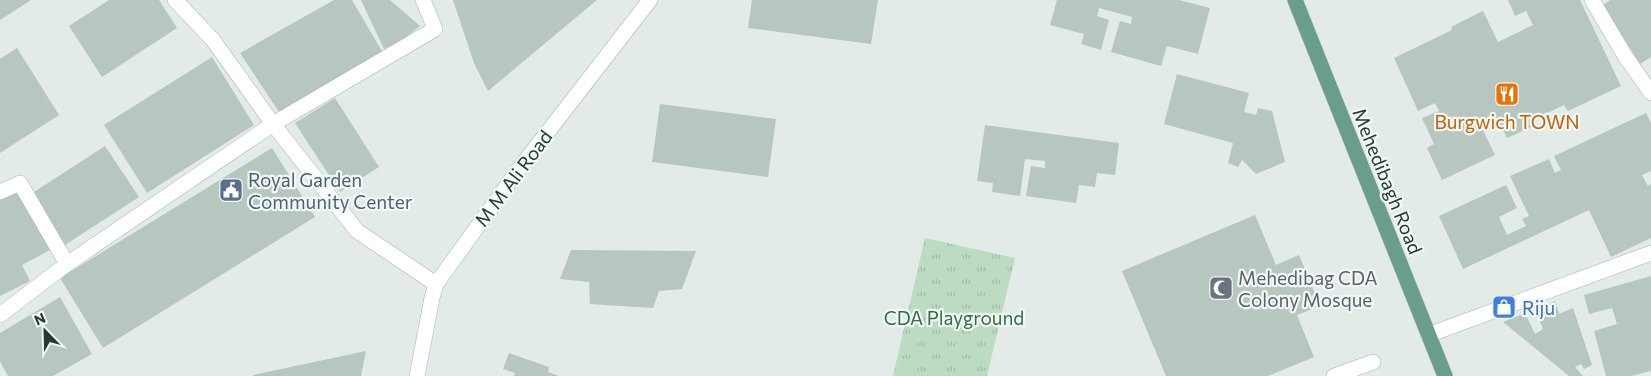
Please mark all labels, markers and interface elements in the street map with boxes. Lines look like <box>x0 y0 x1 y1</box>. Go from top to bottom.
restaurant icon: Burgwich TOWN <box>1494 81 1520 107</box>
street label: Mehedibagh Road <box>1348 105 1428 257</box>
place label: Burgwich TOWN <box>1434 110 1580 133</box>
street label: M M Ali Road <box>469 125 557 231</box>
place label: Royal Garden Community Center <box>248 168 413 213</box>
public building icon: Royal Garden Community Center <box>218 177 244 203</box>
place label: Mehedibag CDA Colony Mosque <box>1238 266 1378 311</box>
mosque icon: Mehedibag CDA Colony Mosque <box>1208 275 1234 301</box>
shop icon: Riju <box>1491 294 1517 320</box>
place label: Riju <box>1522 296 1555 319</box>
north arrow <box>20 306 70 356</box>
park label: CDA Playground <box>884 306 1024 329</box>
text: N <box>32 309 48 328</box>

